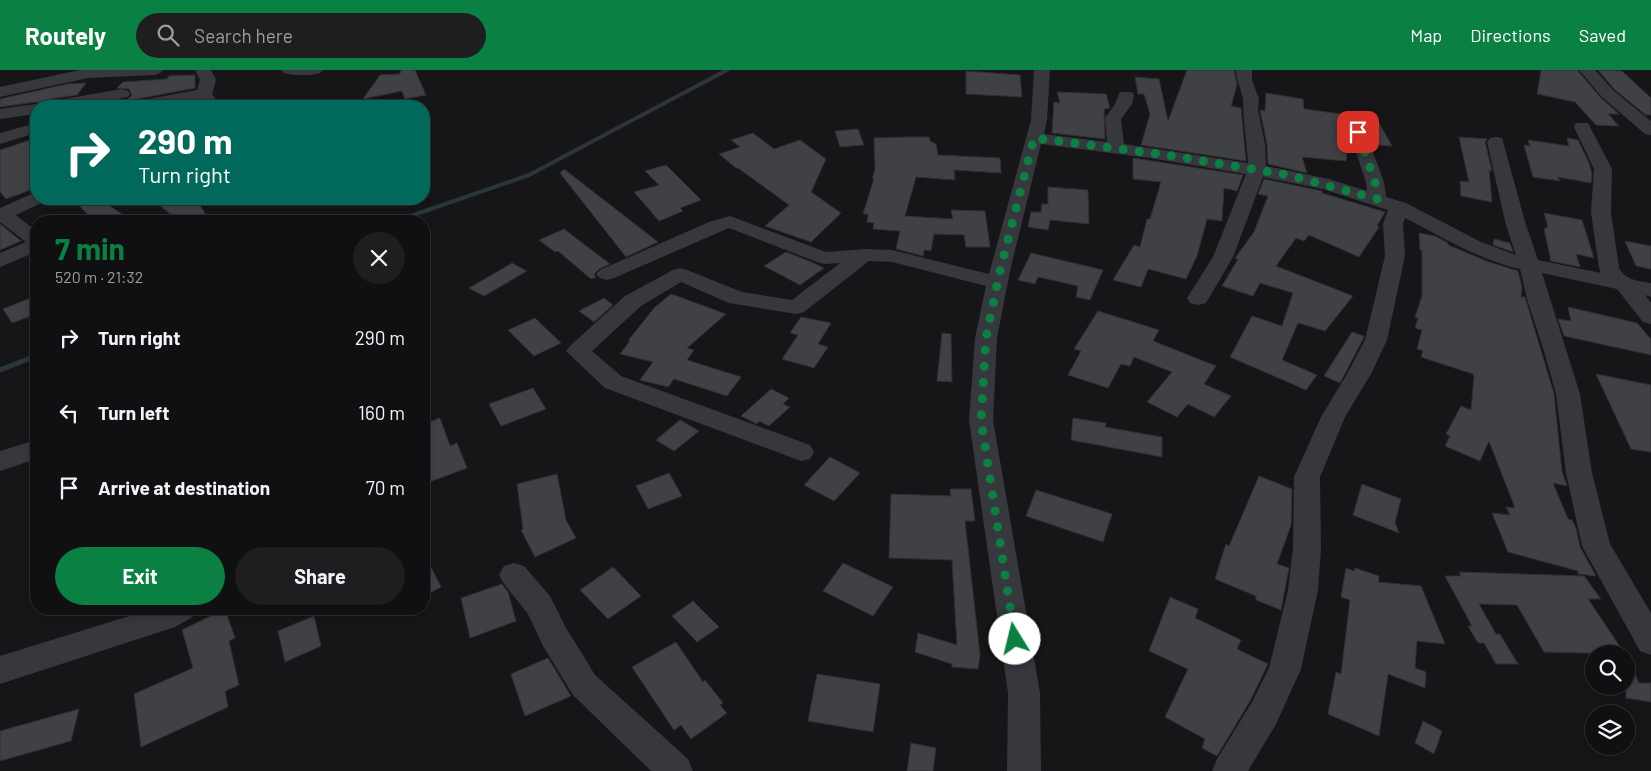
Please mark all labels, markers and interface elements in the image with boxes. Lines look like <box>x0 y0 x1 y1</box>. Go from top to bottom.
search box <box>136 13 486 58</box>
text: Routely <box>25 21 106 50</box>
icon: search <box>154 21 182 49</box>
text: Search here <box>194 24 293 47</box>
text: Map <box>1410 24 1442 46</box>
text: Directions <box>1470 24 1551 46</box>
text: Saved <box>1579 24 1626 46</box>
pin <box>1337 111 1379 153</box>
icon: arrive <box>1344 118 1372 146</box>
text: 290 m <box>138 119 232 161</box>
icon: right <box>55 120 120 185</box>
text: Turn right <box>138 161 231 187</box>
text: 7 min <box>55 230 125 266</box>
button: close <box>353 232 405 284</box>
text: 520 m · 21:32 <box>55 267 143 286</box>
icon: right <box>55 324 83 352</box>
text: Turn right <box>98 326 180 349</box>
text: 290 m <box>355 326 405 349</box>
icon: left <box>55 399 83 427</box>
text: Turn left <box>98 401 169 424</box>
text: 160 m <box>358 401 405 424</box>
icon: arrive <box>55 474 83 502</box>
text: Arrive at destination <box>98 476 270 499</box>
text: 70 m <box>366 476 405 499</box>
button: Exit <box>55 547 225 605</box>
button: Share <box>235 547 405 605</box>
position arrow <box>988 612 1040 664</box>
map controls <box>1585 645 1635 755</box>
button: search <box>1585 645 1635 695</box>
button: layers <box>1585 705 1635 755</box>

